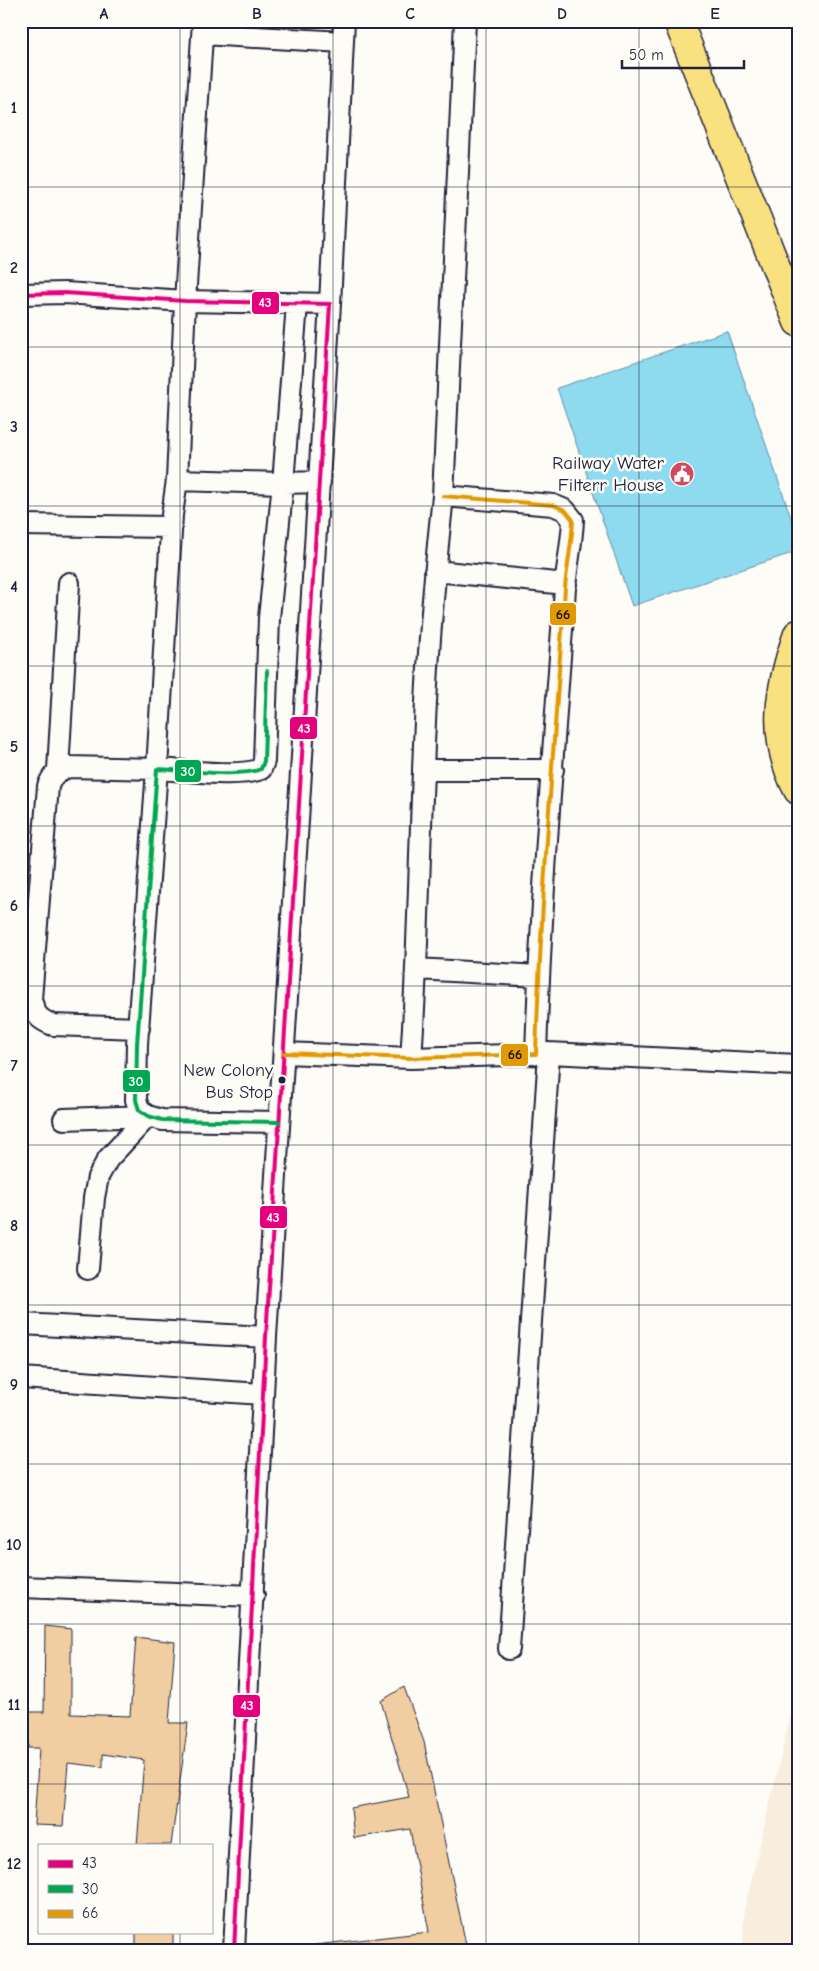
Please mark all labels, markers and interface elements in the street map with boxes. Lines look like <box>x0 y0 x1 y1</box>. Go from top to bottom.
text: A <box>100 5 109 23</box>
text: B <box>252 5 262 23</box>
text: C <box>405 5 415 23</box>
text: D <box>557 5 567 23</box>
text: E <box>710 5 720 23</box>
scale bar <box>622 38 744 70</box>
text: 50 m <box>629 46 664 64</box>
text: 1 <box>11 99 17 117</box>
text: 2 <box>10 259 18 277</box>
line badge: 43 <box>251 291 280 315</box>
text: 43 <box>258 294 272 311</box>
text: 3 <box>10 418 18 436</box>
place label: Railway Water Filterr House <box>552 452 664 496</box>
public building icon: Railway Water Filterr House <box>669 461 695 487</box>
text: 4 <box>10 578 18 596</box>
line badge: 66 <box>549 602 577 626</box>
text: 66 <box>556 606 570 623</box>
line badge: 43 <box>289 716 318 740</box>
text: 43 <box>297 720 311 737</box>
text: 5 <box>10 738 18 756</box>
line badge: 30 <box>174 759 202 783</box>
text: 30 <box>181 763 195 780</box>
text: 6 <box>10 897 18 915</box>
line badge: 66 <box>500 1043 529 1067</box>
text: 66 <box>508 1046 522 1063</box>
text: 7 <box>10 1057 18 1075</box>
place label: New Colony Bus Stop <box>183 1060 274 1103</box>
line badge: 30 <box>122 1069 151 1093</box>
text: 30 <box>129 1073 143 1090</box>
marker: New Colony Bus Stop <box>277 1075 287 1085</box>
line badge: 43 <box>259 1205 288 1229</box>
text: 43 <box>266 1209 280 1226</box>
text: 8 <box>10 1217 18 1235</box>
text: 9 <box>10 1376 18 1394</box>
text: 10 <box>6 1536 22 1554</box>
line badge: 43 <box>232 1694 261 1718</box>
text: 11 <box>8 1696 20 1714</box>
text: 43 <box>240 1697 254 1714</box>
legend <box>38 1844 212 1934</box>
text: 43 <box>82 1854 97 1872</box>
text: 12 <box>7 1855 21 1873</box>
text: 30 <box>82 1880 99 1898</box>
text: 66 <box>82 1904 98 1922</box>

